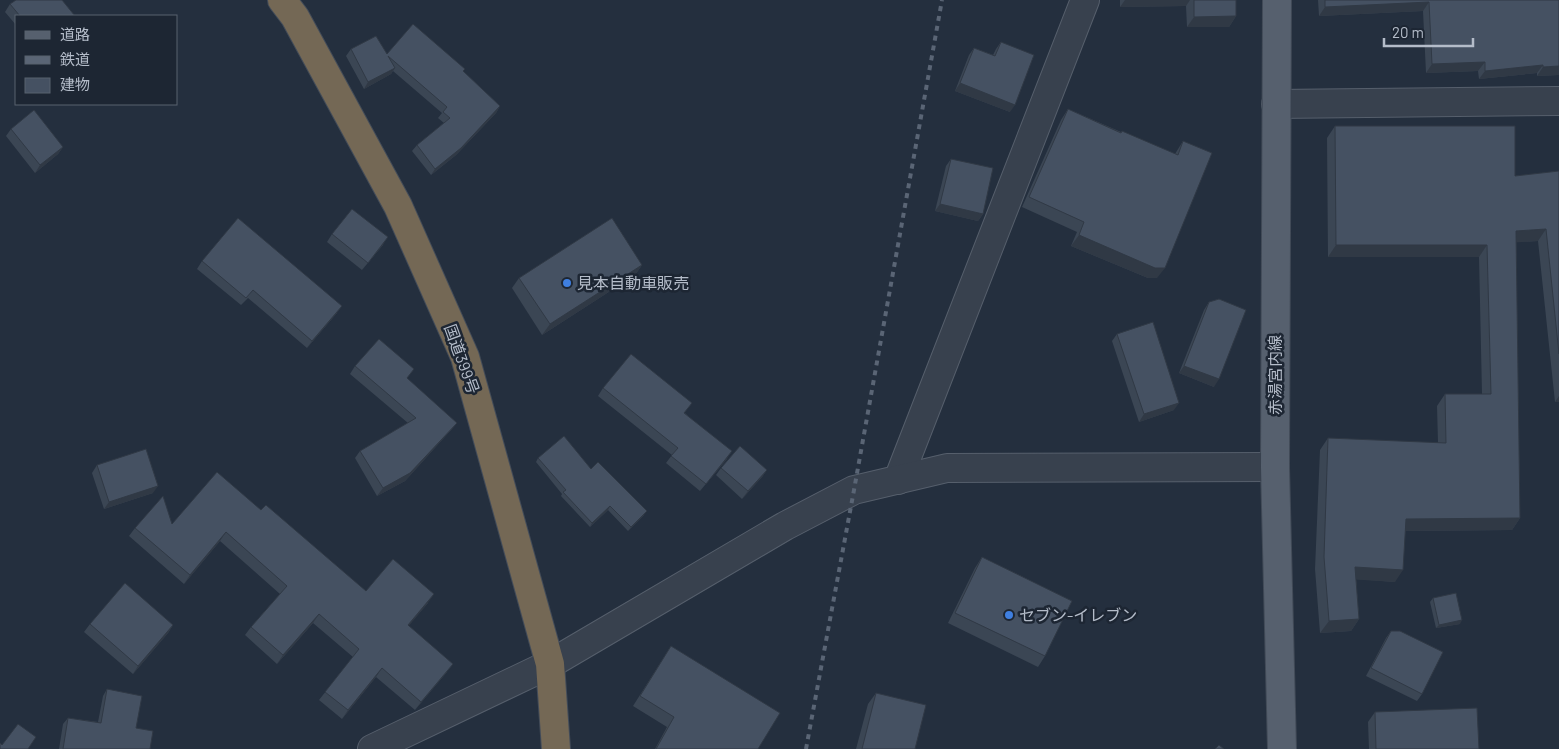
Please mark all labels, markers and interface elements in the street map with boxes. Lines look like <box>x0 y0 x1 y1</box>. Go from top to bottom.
legend <box>15 15 178 105</box>
scale bar <box>1384 15 1473 47</box>
text: 20 m <box>1392 23 1424 41</box>
text: 道路 <box>60 25 90 43</box>
text: 鉄道 <box>60 50 90 68</box>
text: 建物 <box>60 75 90 93</box>
place label: 見本自動車販売 <box>577 273 689 292</box>
marker: 見本自動車販売 <box>561 277 573 289</box>
street label: 国道399号 <box>441 321 484 396</box>
street label: 赤湯宮内線 <box>1265 335 1284 415</box>
place label: セブン-イレブン <box>1019 605 1137 624</box>
marker: セブン-イレブン <box>1003 609 1015 621</box>

